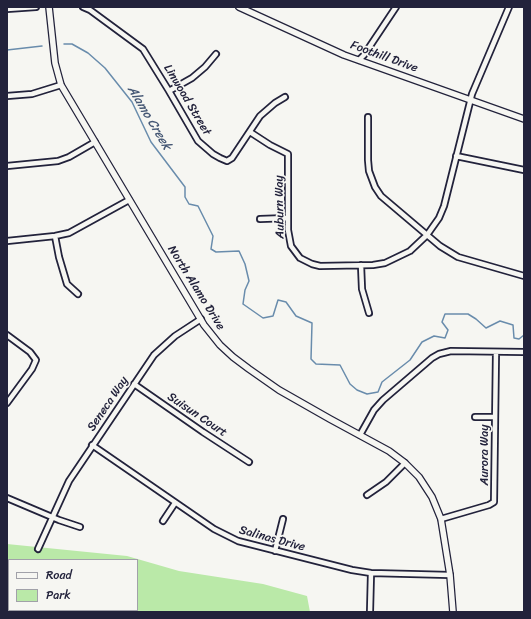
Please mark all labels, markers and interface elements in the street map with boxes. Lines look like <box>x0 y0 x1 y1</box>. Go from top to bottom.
street label: Foothill Drive <box>348 38 420 76</box>
street label: Linwood Street <box>160 62 214 138</box>
water label: Alamo Creek <box>124 83 174 153</box>
street label: Auburn Way <box>272 175 288 239</box>
street label: North Alamo Drive <box>164 243 228 333</box>
street label: Seneca Way <box>84 374 132 434</box>
street label: Suisun Court <box>164 390 230 440</box>
street label: Aurora Way <box>478 425 492 485</box>
street label: Salinas Drive <box>237 523 307 555</box>
legend <box>8 559 138 611</box>
text: Road <box>46 564 72 586</box>
text: Park <box>46 584 71 606</box>

